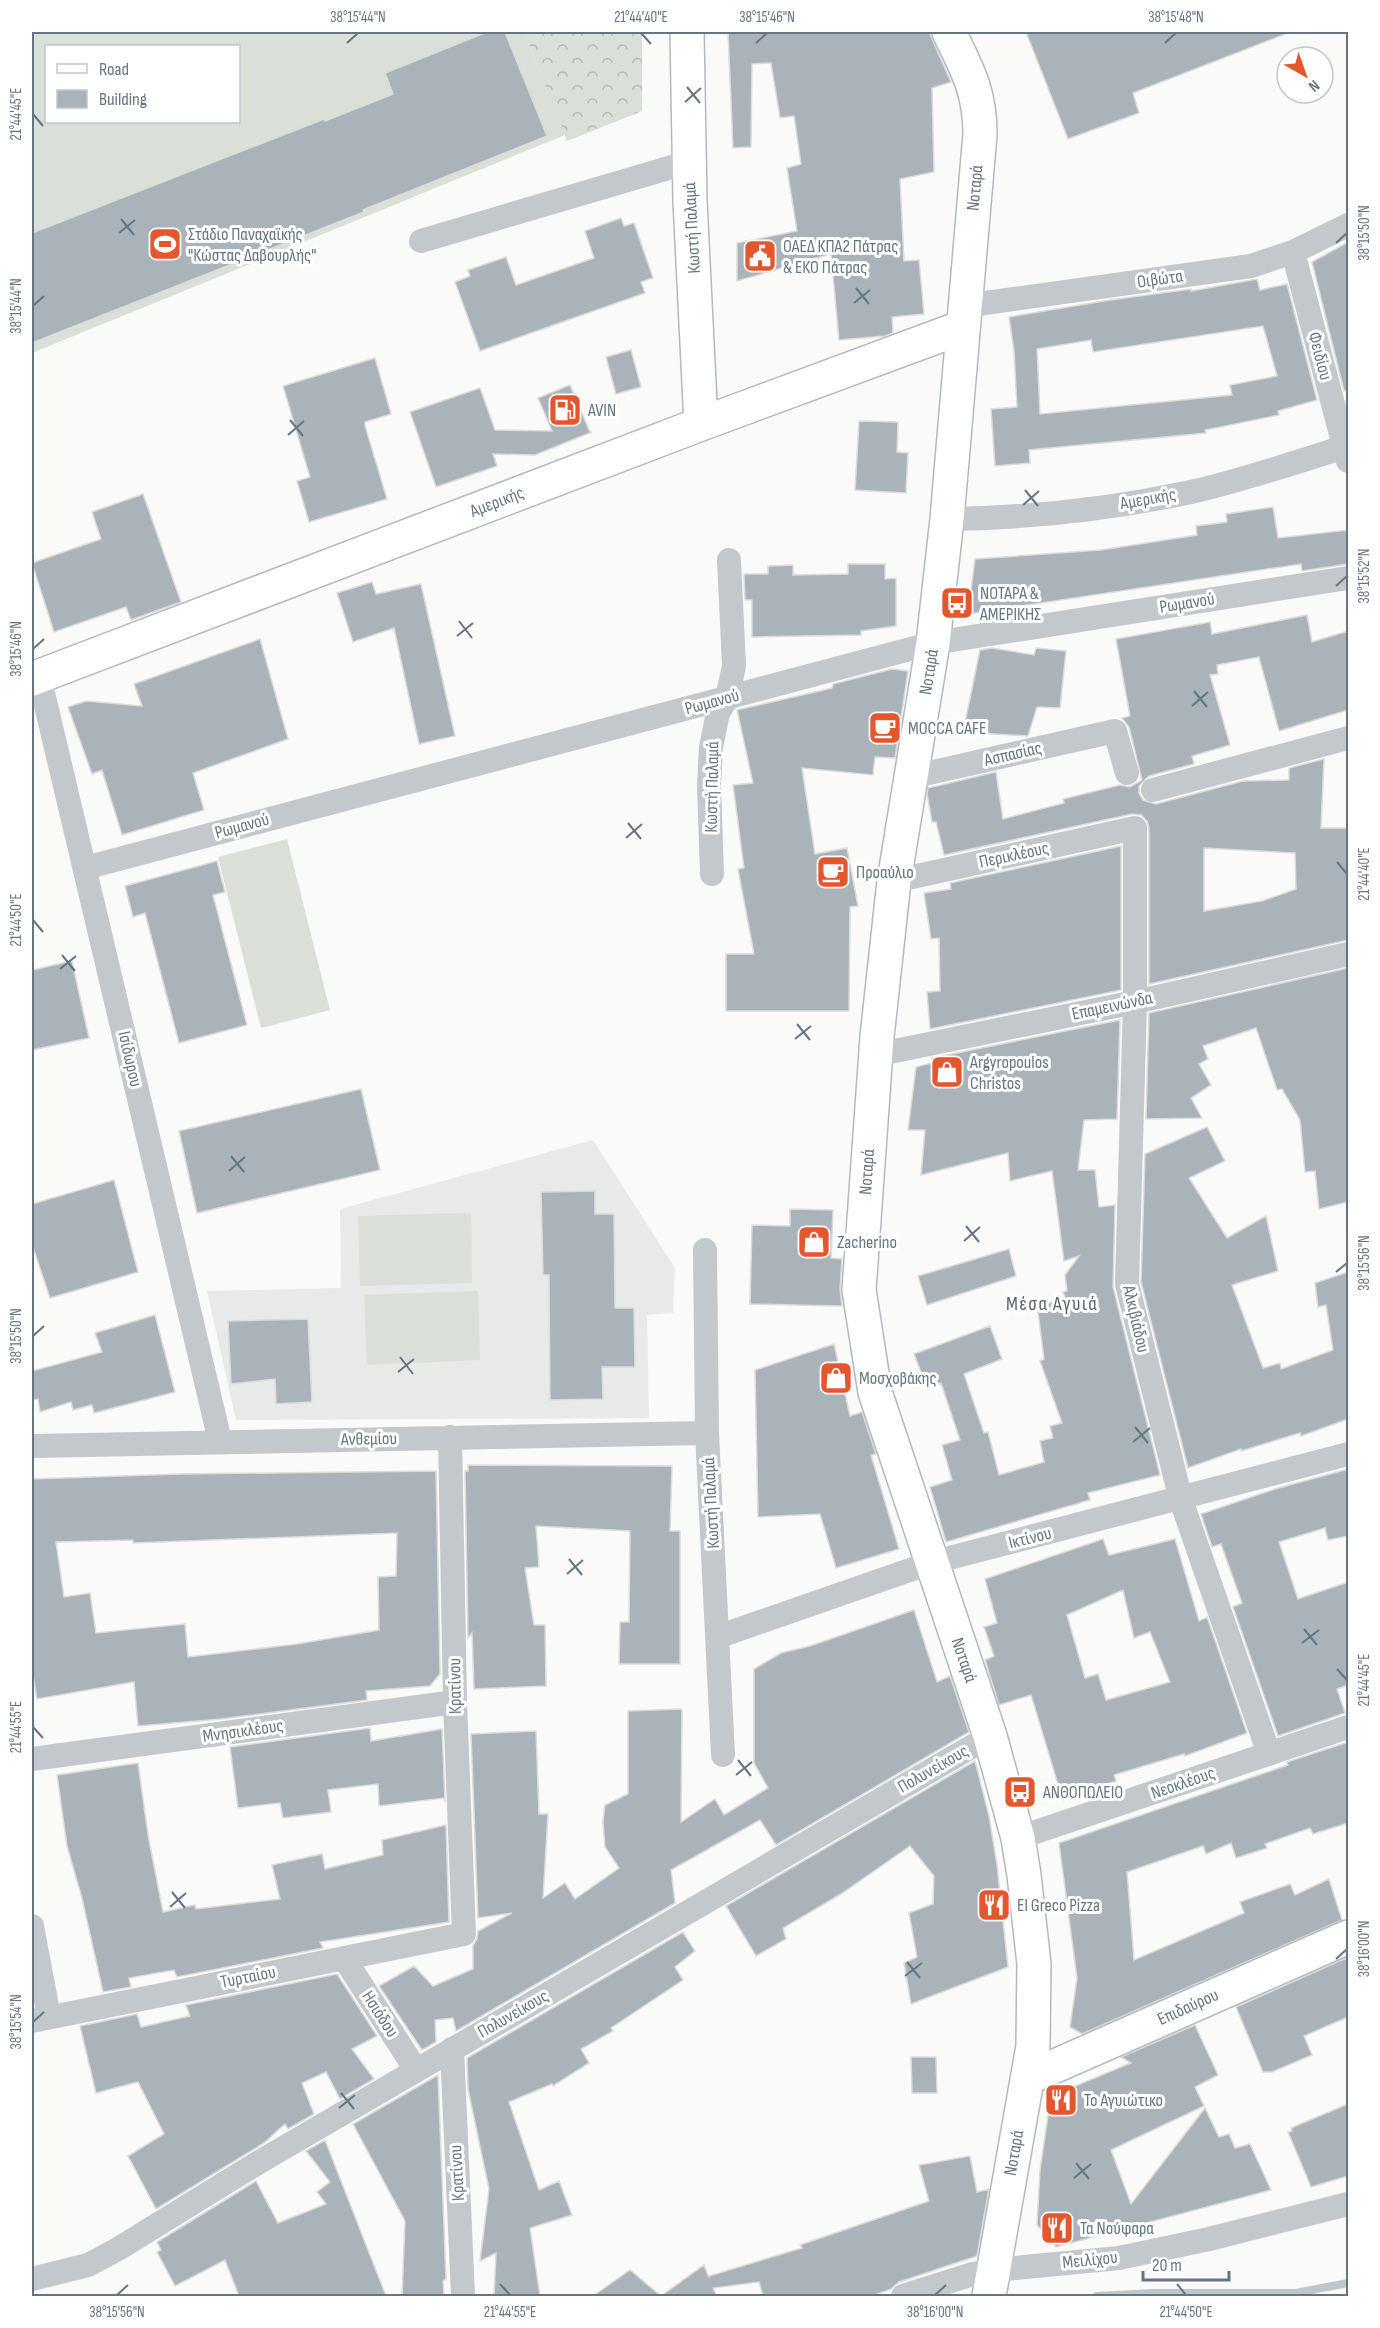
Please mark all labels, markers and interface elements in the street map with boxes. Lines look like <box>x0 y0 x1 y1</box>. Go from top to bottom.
text: 38°15'44"N <box>330 8 386 27</box>
text: 21°44'40"E <box>614 8 668 27</box>
text: 38°15'46"N <box>739 8 795 27</box>
text: 38°15'48"N <box>1148 8 1204 27</box>
legend <box>45 45 240 123</box>
north arrow <box>1275 45 1335 105</box>
text: Road <box>99 59 129 80</box>
text: N <box>1304 75 1323 95</box>
text: 21°44'45"E <box>7 88 26 140</box>
text: Building <box>99 89 147 110</box>
street label: Νοταρά <box>963 164 987 212</box>
street label: Κωστή Παλαμά <box>679 181 705 274</box>
text: 38°15'50"N <box>1355 205 1374 261</box>
place label: Στάδιο Παναχαϊκής "Κώστας Δαβουρλής" <box>188 224 316 266</box>
sports icon: Στάδιο Παναχαϊκής "Κώστας Δαβουρλής" <box>147 226 183 262</box>
place label: ΟΑΕΔ ΚΠΑ2 Πάτρας & ΕΚΟ Πάτρας <box>783 236 898 278</box>
public building icon: ΟΑΕΔ ΚΠΑ2 Πάτρας & ΕΚΟ Πάτρας <box>742 238 778 274</box>
street label: Οιβώτα <box>1136 265 1185 293</box>
text: 38°15'44"N <box>7 278 26 334</box>
street label: Φειδίου <box>1304 330 1336 382</box>
fuel station icon: AVIN <box>547 392 583 428</box>
place label: AVIN <box>587 400 616 421</box>
street label: Αμερικής <box>466 482 527 522</box>
street label: Αμερικής <box>1118 484 1177 514</box>
text: 38°15'52"N <box>1355 549 1374 603</box>
place label: ΝΟΤΑΡΑ & ΑΜΕΡΙΚΗΣ <box>979 583 1041 625</box>
bus stop icon: ΝΟΤΑΡΑ & ΑΜΕΡΙΚΗΣ <box>939 585 975 621</box>
street label: Ρωμανού <box>1158 588 1216 618</box>
text: 38°15'46"N <box>7 621 26 677</box>
street label: Νοταρά <box>915 647 943 696</box>
street label: Ρωμανού <box>682 685 742 719</box>
cafe icon: MOCCA CAFE <box>867 710 903 746</box>
place label: MOCCA CAFE <box>908 718 986 739</box>
street label: Ασπασίας <box>981 737 1044 771</box>
street label: Κωστή Παλαμά <box>701 741 723 833</box>
street label: Ρωμανού <box>212 809 272 843</box>
street label: Περικλέους <box>977 837 1051 873</box>
text: 21°44'40"E <box>1355 847 1374 901</box>
cafe icon: Προαύλιο <box>815 854 851 890</box>
place label: Προαύλιο <box>856 862 914 883</box>
text: 21°44'50"E <box>7 893 26 947</box>
street label: Επαμεινώνδα <box>1070 987 1155 1025</box>
street label: Ισίδωρου <box>113 1029 147 1089</box>
place label: Argyropoulos Christos <box>969 1052 1049 1094</box>
shop icon: Argyropoulos Christos <box>929 1054 965 1090</box>
street label: Νοταρά <box>855 1148 879 1196</box>
shop icon: Zacherino <box>796 1224 832 1260</box>
place label: Zacherino <box>837 1232 897 1253</box>
text: 38°15'56"N <box>1355 1235 1374 1291</box>
street label: Αλκιβιάδου <box>1118 1282 1154 1355</box>
district label: Μέσα Αγυιά <box>1006 1292 1098 1316</box>
text: 38°15'50"N <box>7 1308 26 1364</box>
shop icon: Μοσχοβάκης <box>818 1360 854 1396</box>
place label: Μοσχοβάκης <box>859 1368 937 1389</box>
street label: Ανθεμίου <box>340 1428 397 1450</box>
street label: Κωστή Παλαμά <box>698 1456 724 1549</box>
street label: Ικτίνου <box>1006 1523 1054 1553</box>
street label: Νοταρά <box>947 1635 982 1685</box>
text: 21°44'45"E <box>1355 1654 1374 1706</box>
street label: Κρατίνου <box>444 1658 466 1714</box>
text: 21°44'55"E <box>7 1701 26 1753</box>
street label: Μνησικλέους <box>201 1715 285 1747</box>
street label: Πολυνείκους <box>894 1740 972 1798</box>
street label: Νεοκλέους <box>1148 1762 1218 1804</box>
bus stop icon: ΑΝΘΟΠΩΛΕΙΟ <box>1002 1774 1038 1810</box>
place label: ΑΝΘΟΠΩΛΕΙΟ <box>1042 1782 1123 1803</box>
restaurant icon: El Greco Pizza <box>976 1887 1012 1923</box>
place label: El Greco Pizza <box>1017 1895 1100 1916</box>
text: 38°16'00"N <box>1355 1921 1374 1977</box>
street label: Τυρταίου <box>219 1961 277 1993</box>
street label: Επιδαύρου <box>1154 1984 1222 2030</box>
street label: Πολυνείκους <box>474 1985 552 2043</box>
street label: Ησιόδου <box>357 1987 403 2041</box>
text: 38°15'54"N <box>7 1994 26 2050</box>
restaurant icon: Το Αγυιώτικο <box>1043 2082 1079 2118</box>
place label: Το Αγυιώτικο <box>1084 2090 1163 2111</box>
street label: Νοταρά <box>1000 2128 1028 2177</box>
street label: Κρατίνου <box>445 2144 469 2202</box>
restaurant icon: Τα Νούφαρα <box>1039 2210 1075 2246</box>
place label: Τα Νούφαρα <box>1080 2218 1154 2239</box>
scale bar <box>1143 2244 1228 2282</box>
street label: Μειλίχου <box>1061 2247 1119 2273</box>
text: 20 m <box>1152 2255 1182 2276</box>
text: 38°15'56"N <box>89 2303 145 2322</box>
text: 21°44'55"E <box>484 2303 536 2322</box>
text: 38°16'00"N <box>907 2303 963 2322</box>
text: 21°44'50"E <box>1159 2303 1213 2322</box>

